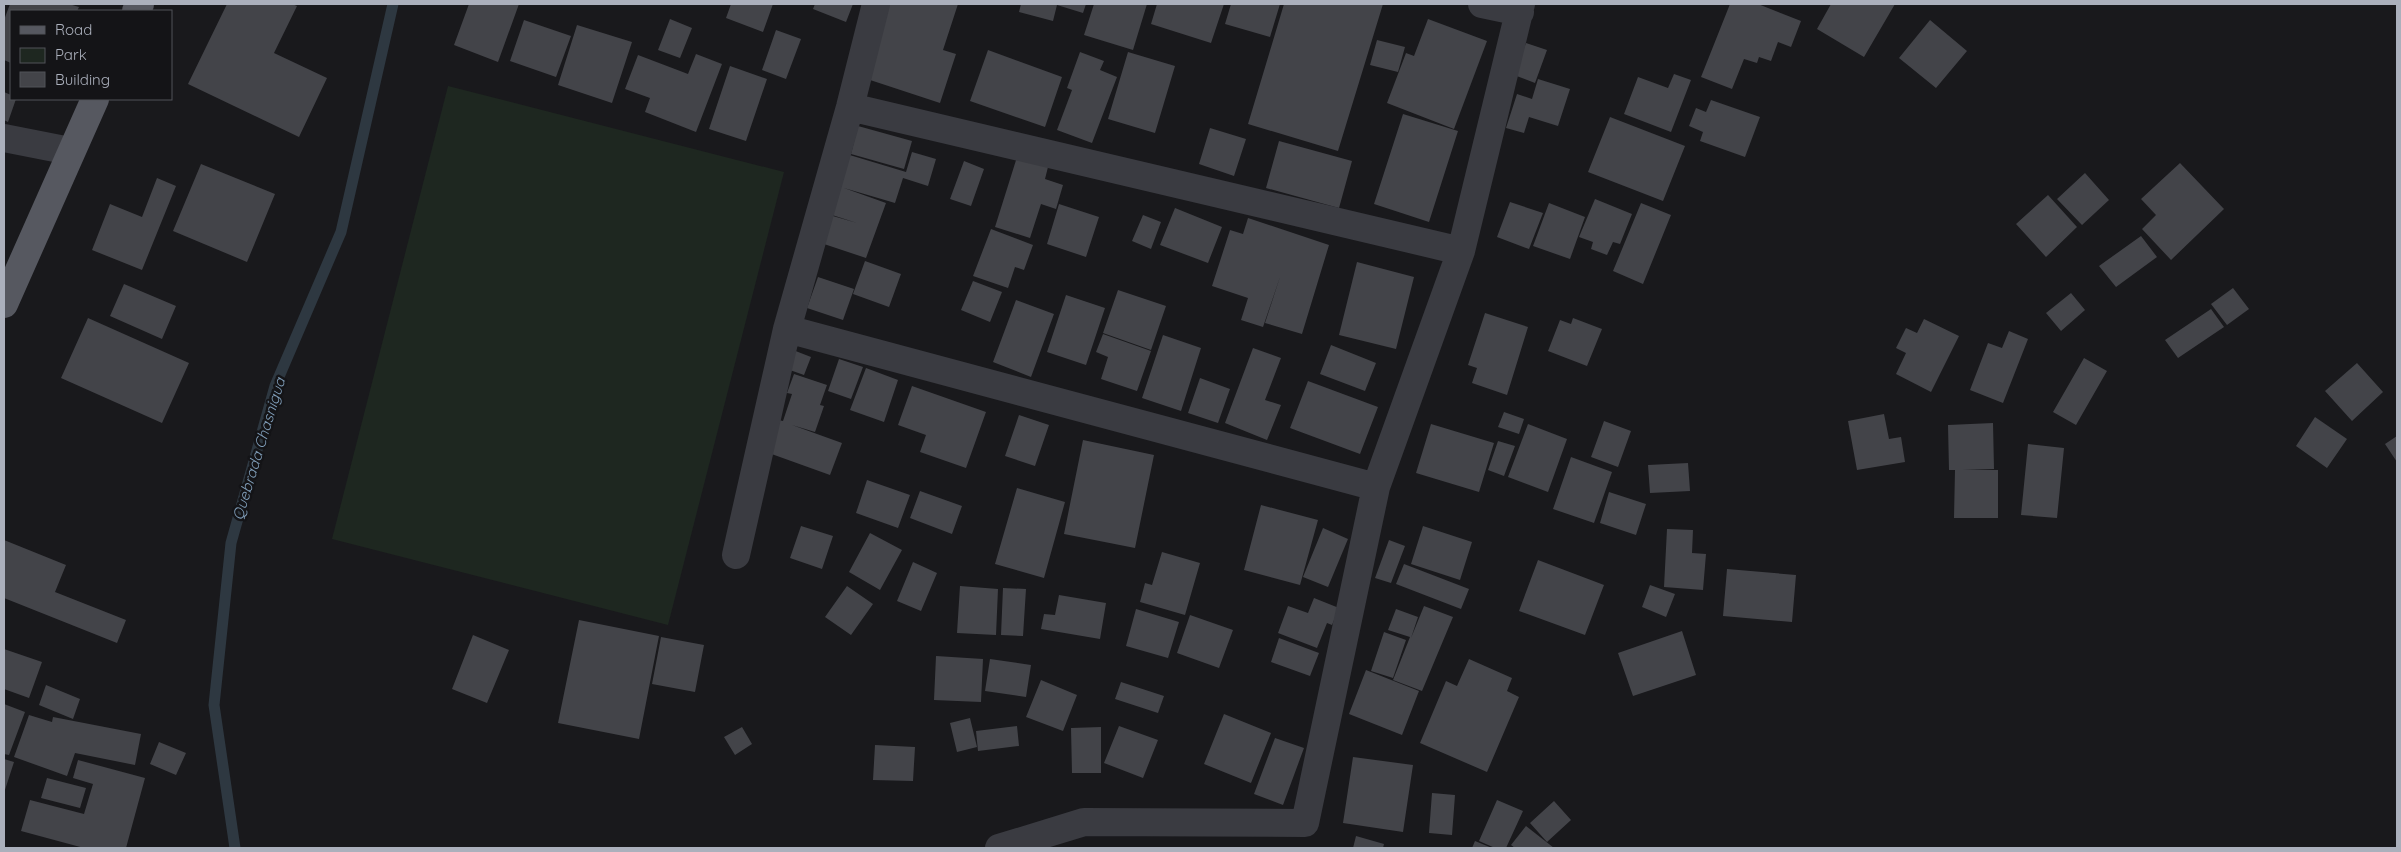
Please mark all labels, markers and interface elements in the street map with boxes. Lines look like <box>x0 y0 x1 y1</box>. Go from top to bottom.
legend <box>10 10 172 100</box>
text: Road <box>55 20 92 39</box>
text: Park <box>55 45 87 64</box>
text: Building <box>55 70 110 89</box>
water label: Quebrada Chasnigua <box>228 375 289 522</box>

